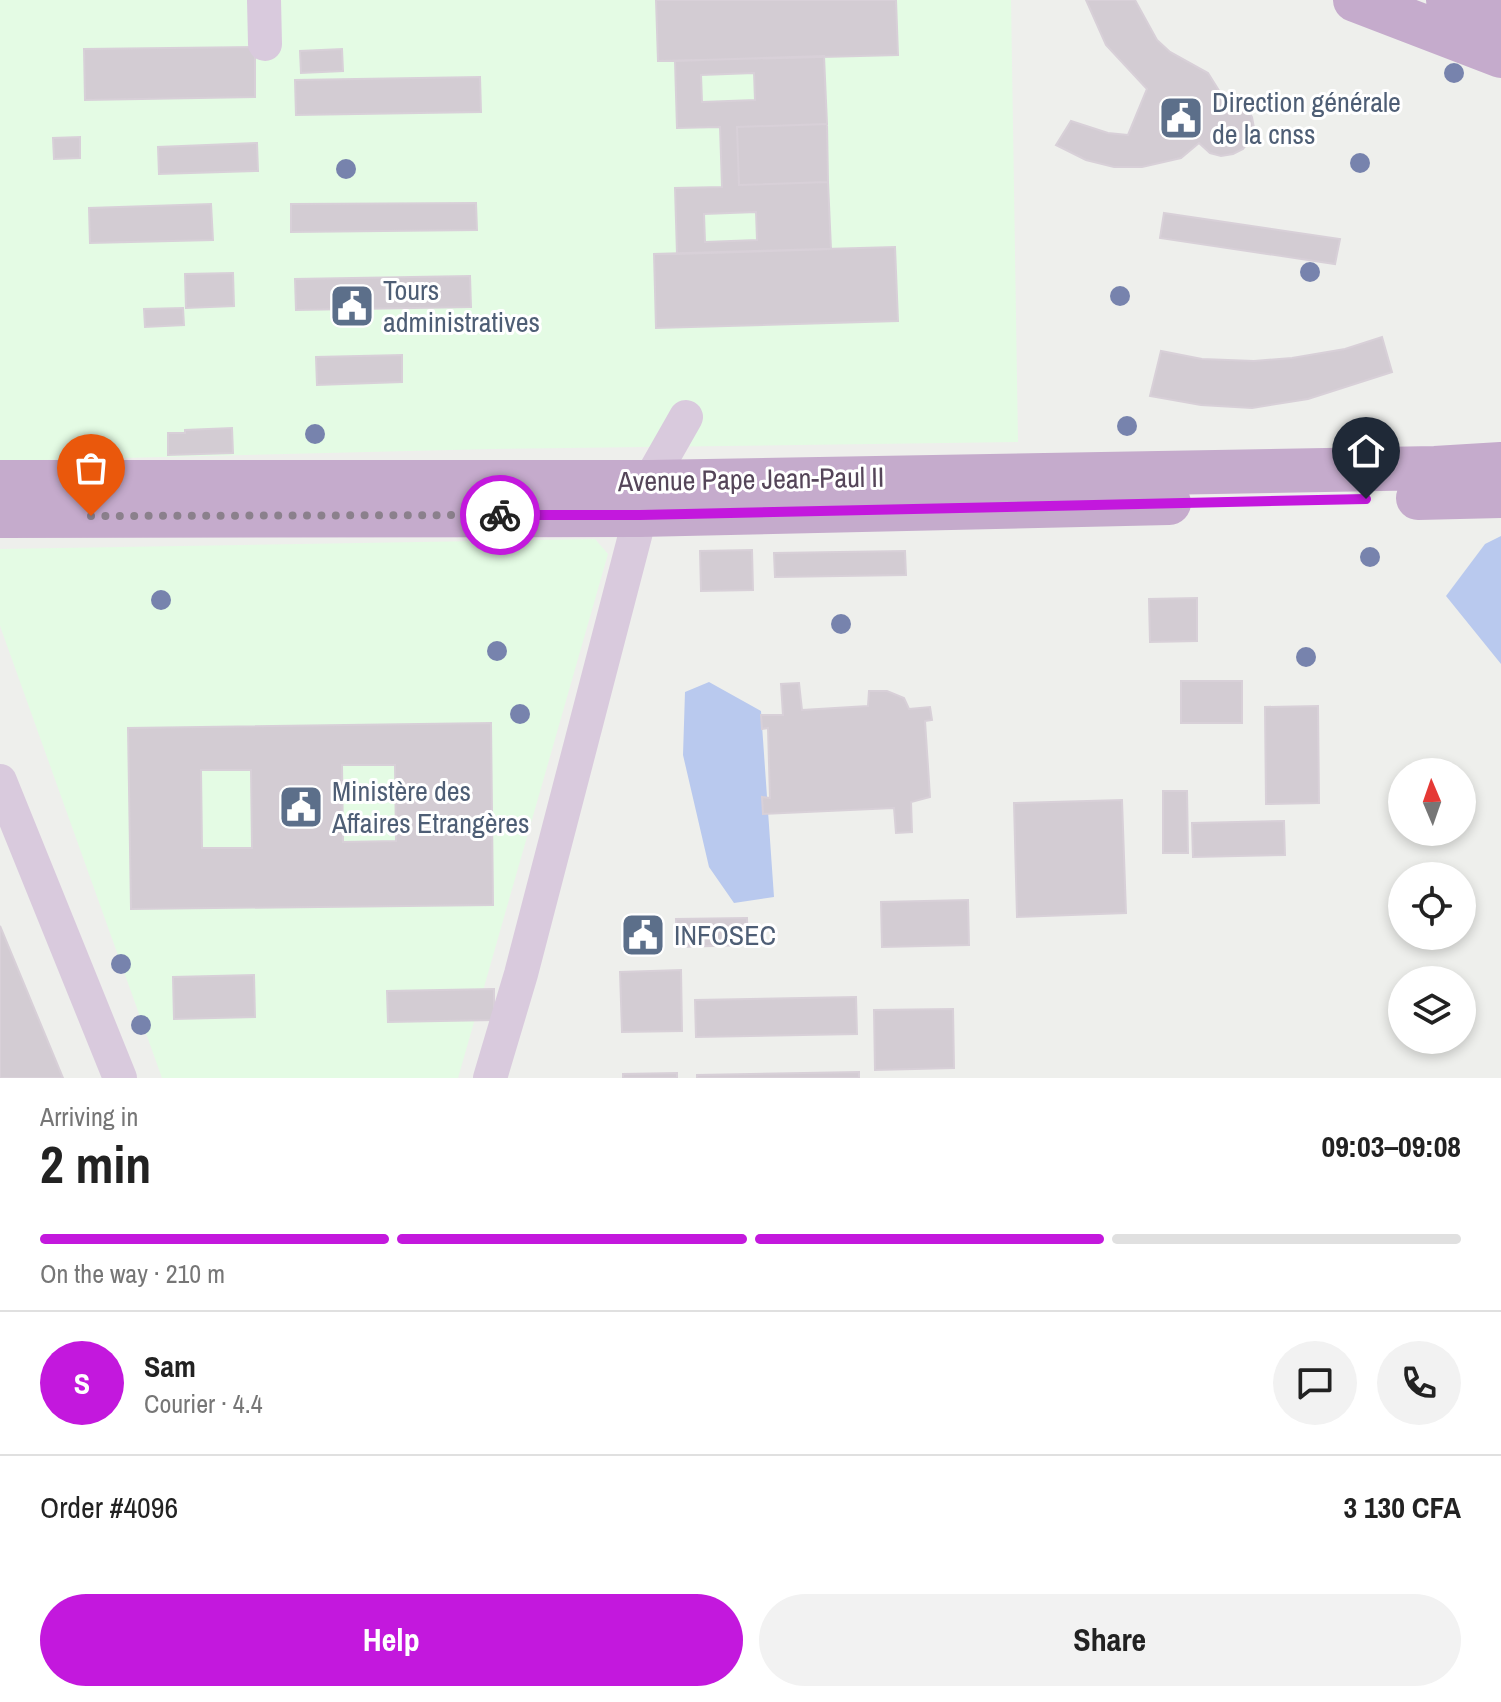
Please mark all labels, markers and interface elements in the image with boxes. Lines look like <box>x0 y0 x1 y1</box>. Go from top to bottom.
place label: Direction générale de la cnss <box>1212 83 1401 153</box>
public building icon: Direction générale de la cnss <box>1157 94 1205 142</box>
place label: Tours administratives <box>383 271 540 341</box>
public building icon: Tours administratives <box>328 282 376 330</box>
pin <box>1332 417 1400 499</box>
icon: home <box>1344 429 1388 473</box>
pin <box>57 434 125 516</box>
icon: bag <box>69 446 113 490</box>
street label: Avenue Pape Jean-Paul II <box>616 458 885 500</box>
courier <box>460 475 540 555</box>
icon: bike <box>478 493 522 537</box>
north arrow <box>1388 758 1476 846</box>
map controls <box>1388 758 1476 1054</box>
place label: Ministère des Affaires Etrangères <box>331 772 529 842</box>
public building icon: Ministère des Affaires Etrangères <box>277 783 325 831</box>
button: locate <box>1388 862 1476 950</box>
public building icon: INFOSEC <box>619 911 667 959</box>
place label: INFOSEC <box>674 916 776 954</box>
button: layers <box>1388 966 1476 1054</box>
text: Arriving in <box>40 1099 138 1134</box>
text: 09:03–09:08 <box>1322 1126 1461 1166</box>
text: 2 min <box>40 1129 151 1199</box>
text: On the way · 210 m <box>40 1256 225 1291</box>
button: chat <box>1273 1341 1357 1425</box>
button: phone <box>1377 1341 1461 1425</box>
text: Sam <box>144 1346 196 1386</box>
text: S <box>74 1363 90 1403</box>
text: Courier · 4.4 <box>144 1386 263 1421</box>
text: Order #4096 <box>40 1487 178 1527</box>
text: 3 130 CFA <box>1343 1487 1461 1527</box>
button: Help <box>40 1594 743 1686</box>
button: Share <box>759 1594 1461 1686</box>

